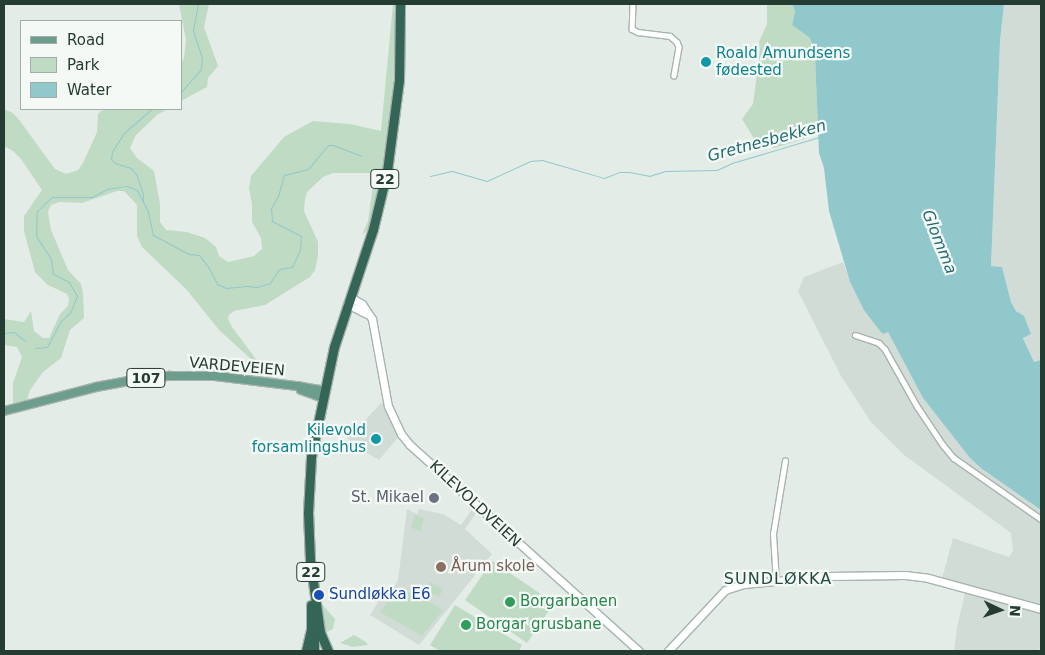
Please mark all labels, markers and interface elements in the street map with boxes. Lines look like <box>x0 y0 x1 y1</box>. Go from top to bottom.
legend <box>20 20 182 110</box>
text: Road <box>67 31 105 49</box>
place label: Roald Amundsens fødested <box>716 44 850 79</box>
text: Park <box>67 56 99 74</box>
marker: Roald Amundsens fødested <box>700 56 712 68</box>
text: Water <box>67 81 111 99</box>
water label: Gretnesbekken <box>706 116 828 166</box>
road number: 22 <box>370 168 400 190</box>
water label: Glomma <box>917 207 961 277</box>
street label: VARDEVEIEN <box>188 354 286 380</box>
road number: 107 <box>126 366 166 389</box>
place label: Kilevold forsamlingshus <box>252 421 366 456</box>
marker: Kilevold forsamlingshus <box>370 433 382 445</box>
street label: KILEVOLDVEIEN <box>426 457 524 551</box>
place label: St. Mikael <box>351 489 424 507</box>
marker: St. Mikael <box>428 492 440 504</box>
place label: Årum skole <box>451 558 535 576</box>
road number: 22 <box>296 560 326 584</box>
marker: Årum skole <box>435 561 447 573</box>
district label: SUNDLØKKA <box>723 569 833 589</box>
north arrow <box>975 585 1025 635</box>
place label: Sundløkka E6 <box>329 586 430 604</box>
marker: Sundløkka E6 <box>313 589 325 601</box>
place label: Borgarbanen <box>520 593 617 611</box>
marker: Borgarbanen <box>504 596 516 608</box>
text: N <box>1007 605 1023 617</box>
place label: Borgar grusbane <box>476 616 601 634</box>
marker: Borgar grusbane <box>460 619 472 631</box>

